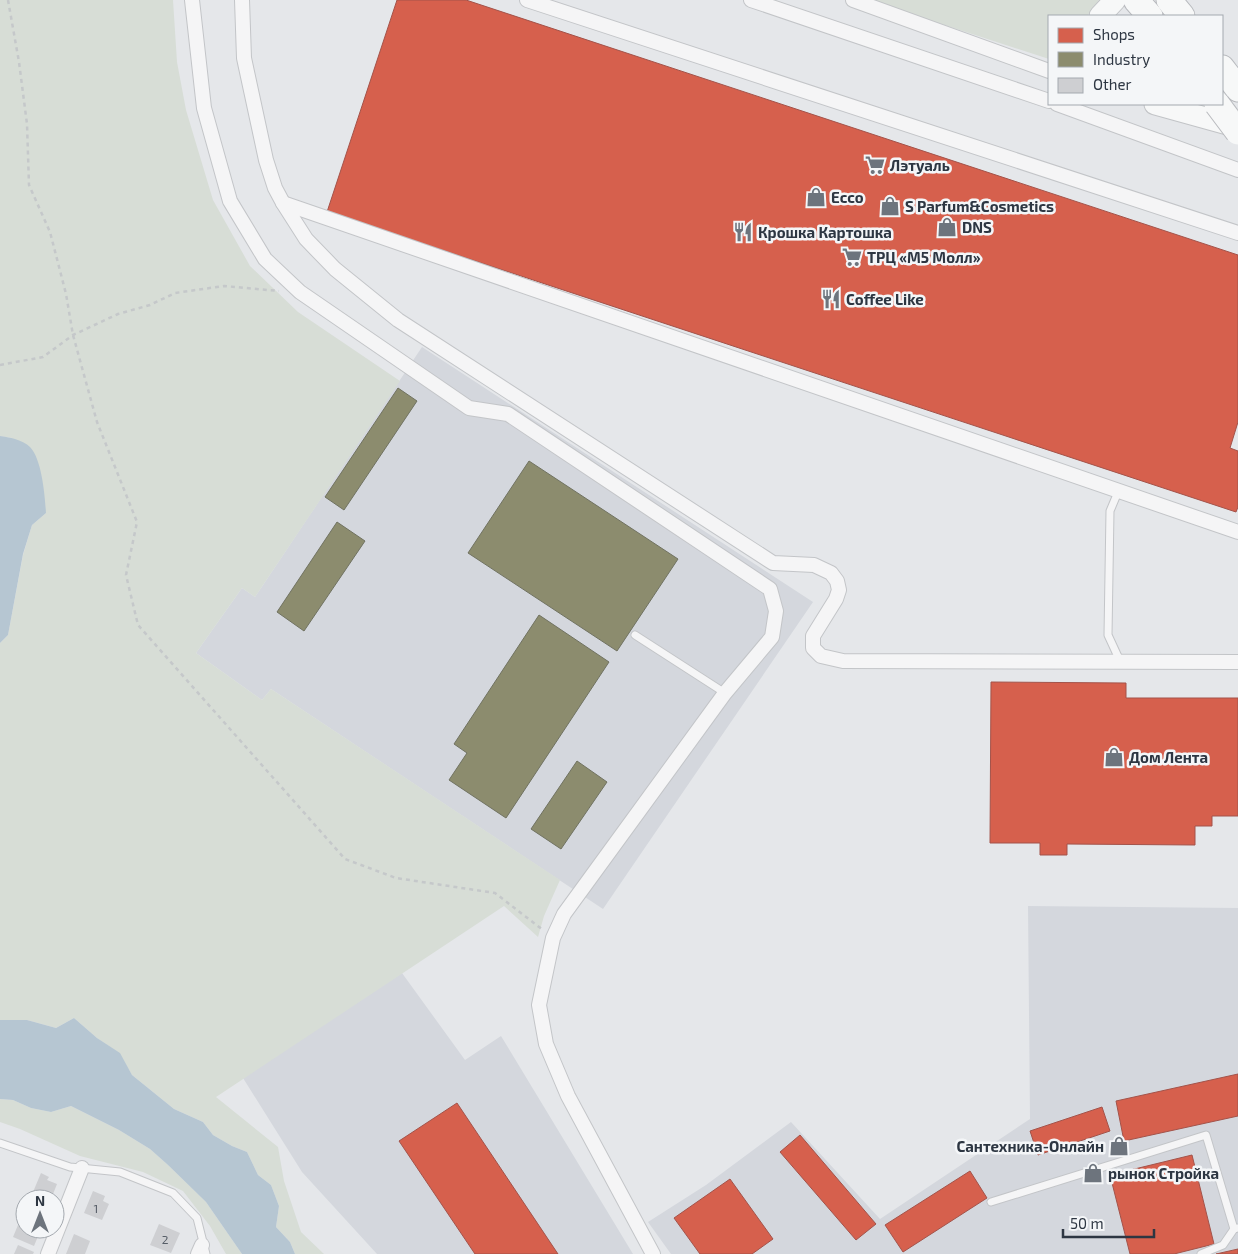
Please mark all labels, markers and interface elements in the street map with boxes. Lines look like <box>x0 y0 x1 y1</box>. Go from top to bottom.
legend <box>1048 15 1223 105</box>
text: Shops <box>1093 25 1135 43</box>
text: Industry <box>1093 50 1150 68</box>
text: Other <box>1093 75 1132 93</box>
supermarket icon: Лэтуаль <box>864 154 886 176</box>
place label: Лэтуаль <box>890 156 950 174</box>
shop icon: Ecco <box>805 186 827 208</box>
place label: Ecco <box>831 188 864 206</box>
shop icon: S Parfum&Cosmetics <box>879 195 901 217</box>
place label: S Parfum&Cosmetics <box>905 197 1054 215</box>
shop icon: DNS <box>936 216 958 238</box>
place label: DNS <box>962 218 992 236</box>
restaurant icon: Крошка Картошка <box>732 221 754 243</box>
place label: Крошка Картошка <box>758 223 892 241</box>
supermarket icon: ТРЦ «М5 Молл» <box>841 246 863 268</box>
place label: ТРЦ «М5 Молл» <box>867 248 981 266</box>
restaurant icon: Coffee Like <box>820 288 842 310</box>
place label: Coffee Like <box>846 290 924 308</box>
shop icon: Дом Лента <box>1103 746 1125 768</box>
place label: Дом Лента <box>1129 748 1208 766</box>
shop icon: Сантехника-Онлайн <box>1108 1135 1130 1157</box>
place label: Сантехника-Онлайн <box>956 1137 1104 1155</box>
shop icon: рынок Стройка <box>1082 1162 1104 1184</box>
place label: рынок Стройка <box>1108 1164 1219 1182</box>
north arrow <box>15 1189 65 1239</box>
text: N <box>35 1192 45 1209</box>
house number: 1 <box>94 1201 98 1215</box>
scale bar <box>1063 1206 1154 1238</box>
text: 50 m <box>1070 1214 1104 1232</box>
house number: 2 <box>162 1232 169 1246</box>

